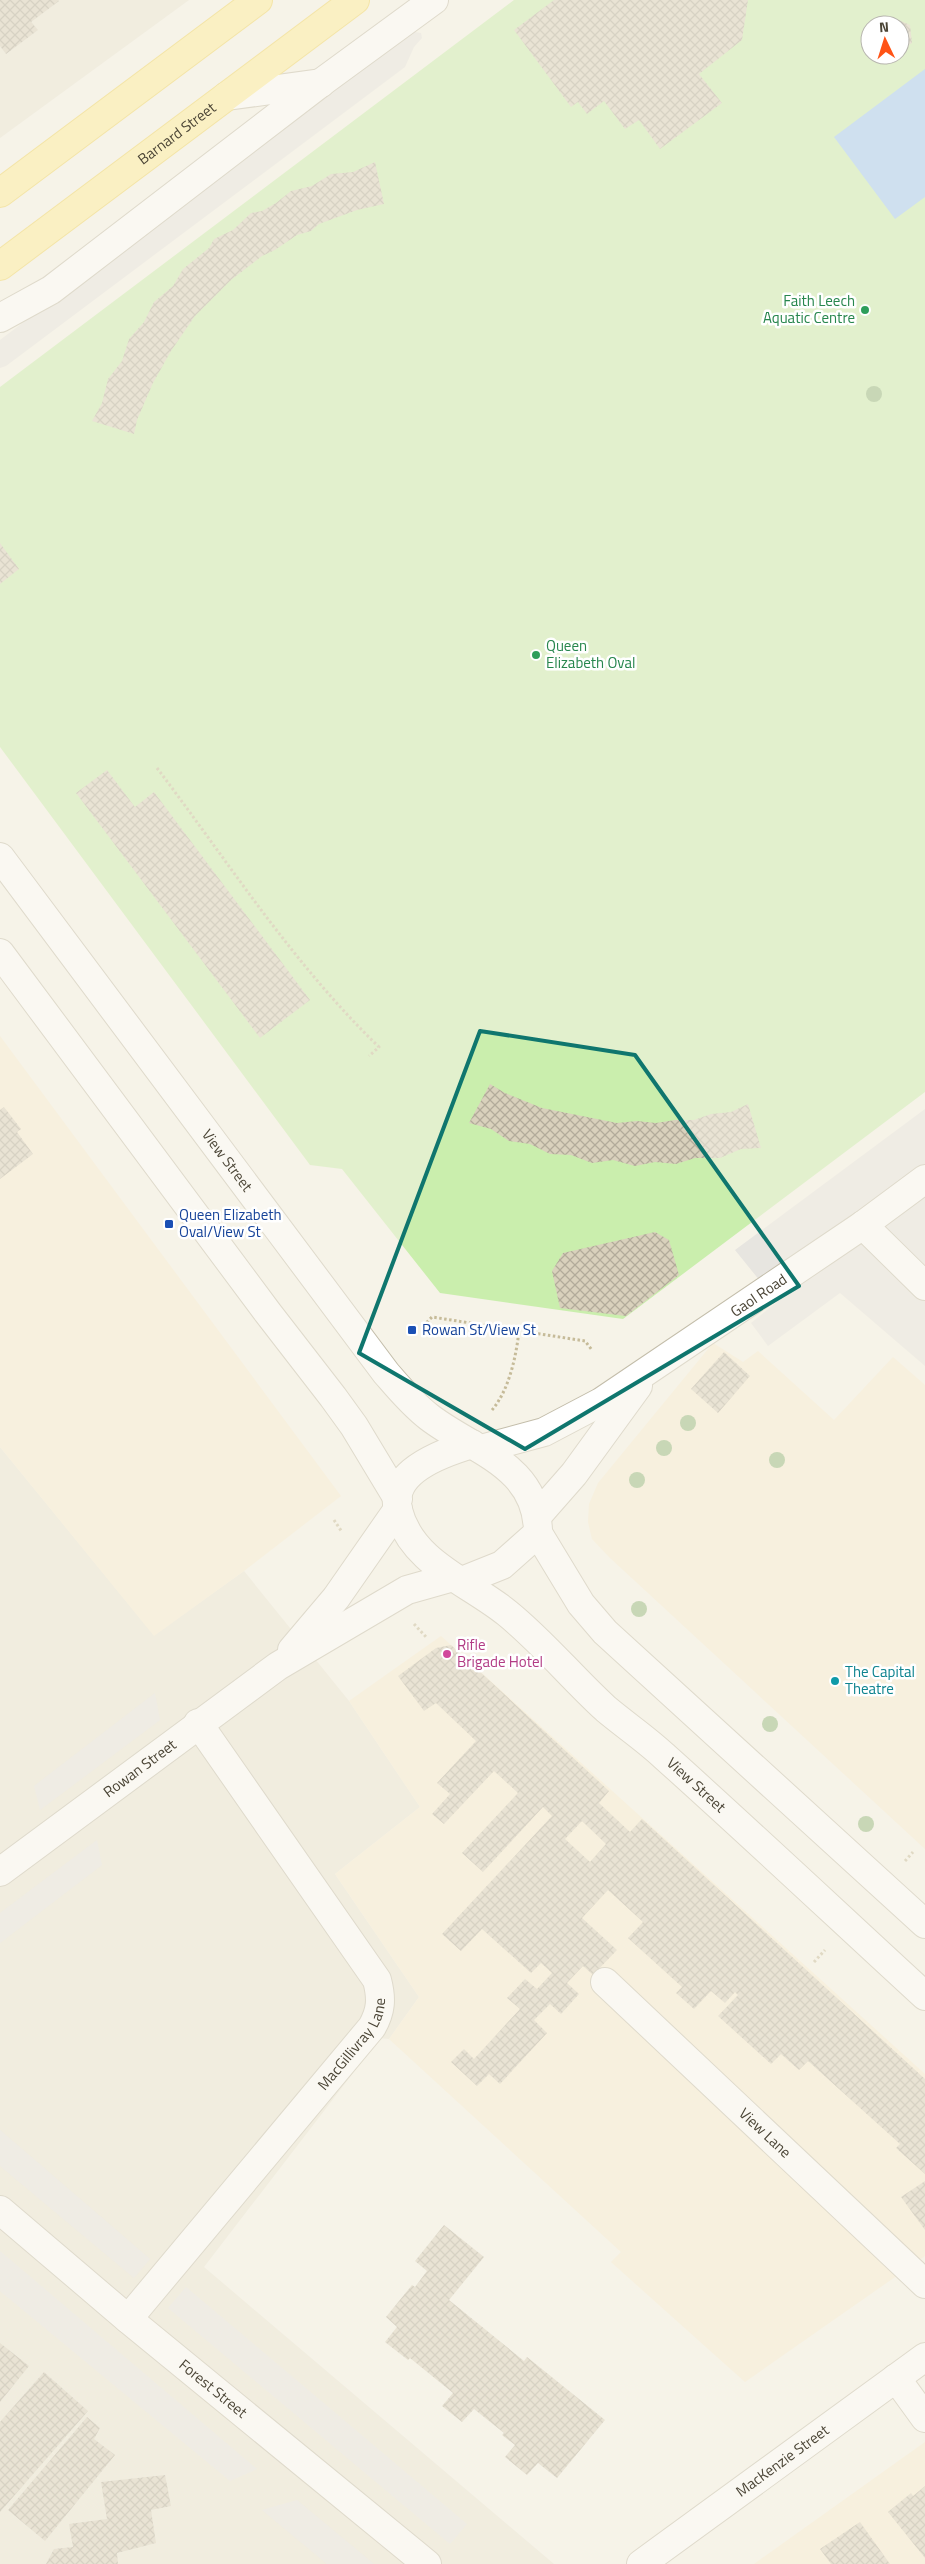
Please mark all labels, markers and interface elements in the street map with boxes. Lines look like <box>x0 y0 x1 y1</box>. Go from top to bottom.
north arrow <box>860 15 910 65</box>
text: N <box>878 16 890 37</box>
street label: Barnard Street <box>133 96 221 170</box>
place label: Faith Leech Aquatic Centre <box>763 289 855 329</box>
marker: Faith Leech Aquatic Centre <box>859 304 871 316</box>
place label: Queen Elizabeth Oval <box>546 634 635 674</box>
marker: Queen Elizabeth Oval <box>530 649 542 661</box>
street label: View Street <box>196 1124 259 1197</box>
place label: Queen Elizabeth Oval/View St <box>179 1203 282 1243</box>
marker: Queen Elizabeth Oval/View St <box>163 1218 175 1230</box>
street label: Gaol Road <box>726 1268 791 1322</box>
place label: Rowan St/View St <box>422 1318 537 1341</box>
marker: Rowan St/View St <box>406 1324 418 1336</box>
place label: Rifle Brigade Hotel <box>457 1633 543 1673</box>
marker: Rifle Brigade Hotel <box>441 1648 453 1660</box>
place label: The Capital Theatre <box>845 1660 915 1700</box>
marker: The Capital Theatre <box>829 1675 841 1687</box>
street label: Rowan Street <box>98 1733 181 1803</box>
street label: View Street <box>662 1752 732 1818</box>
street label: MacGillivray Lane <box>312 1997 391 2095</box>
street label: View Lane <box>734 2102 797 2163</box>
street label: Forest Street <box>174 2353 253 2424</box>
street label: MacKenzie Street <box>731 2418 834 2502</box>

